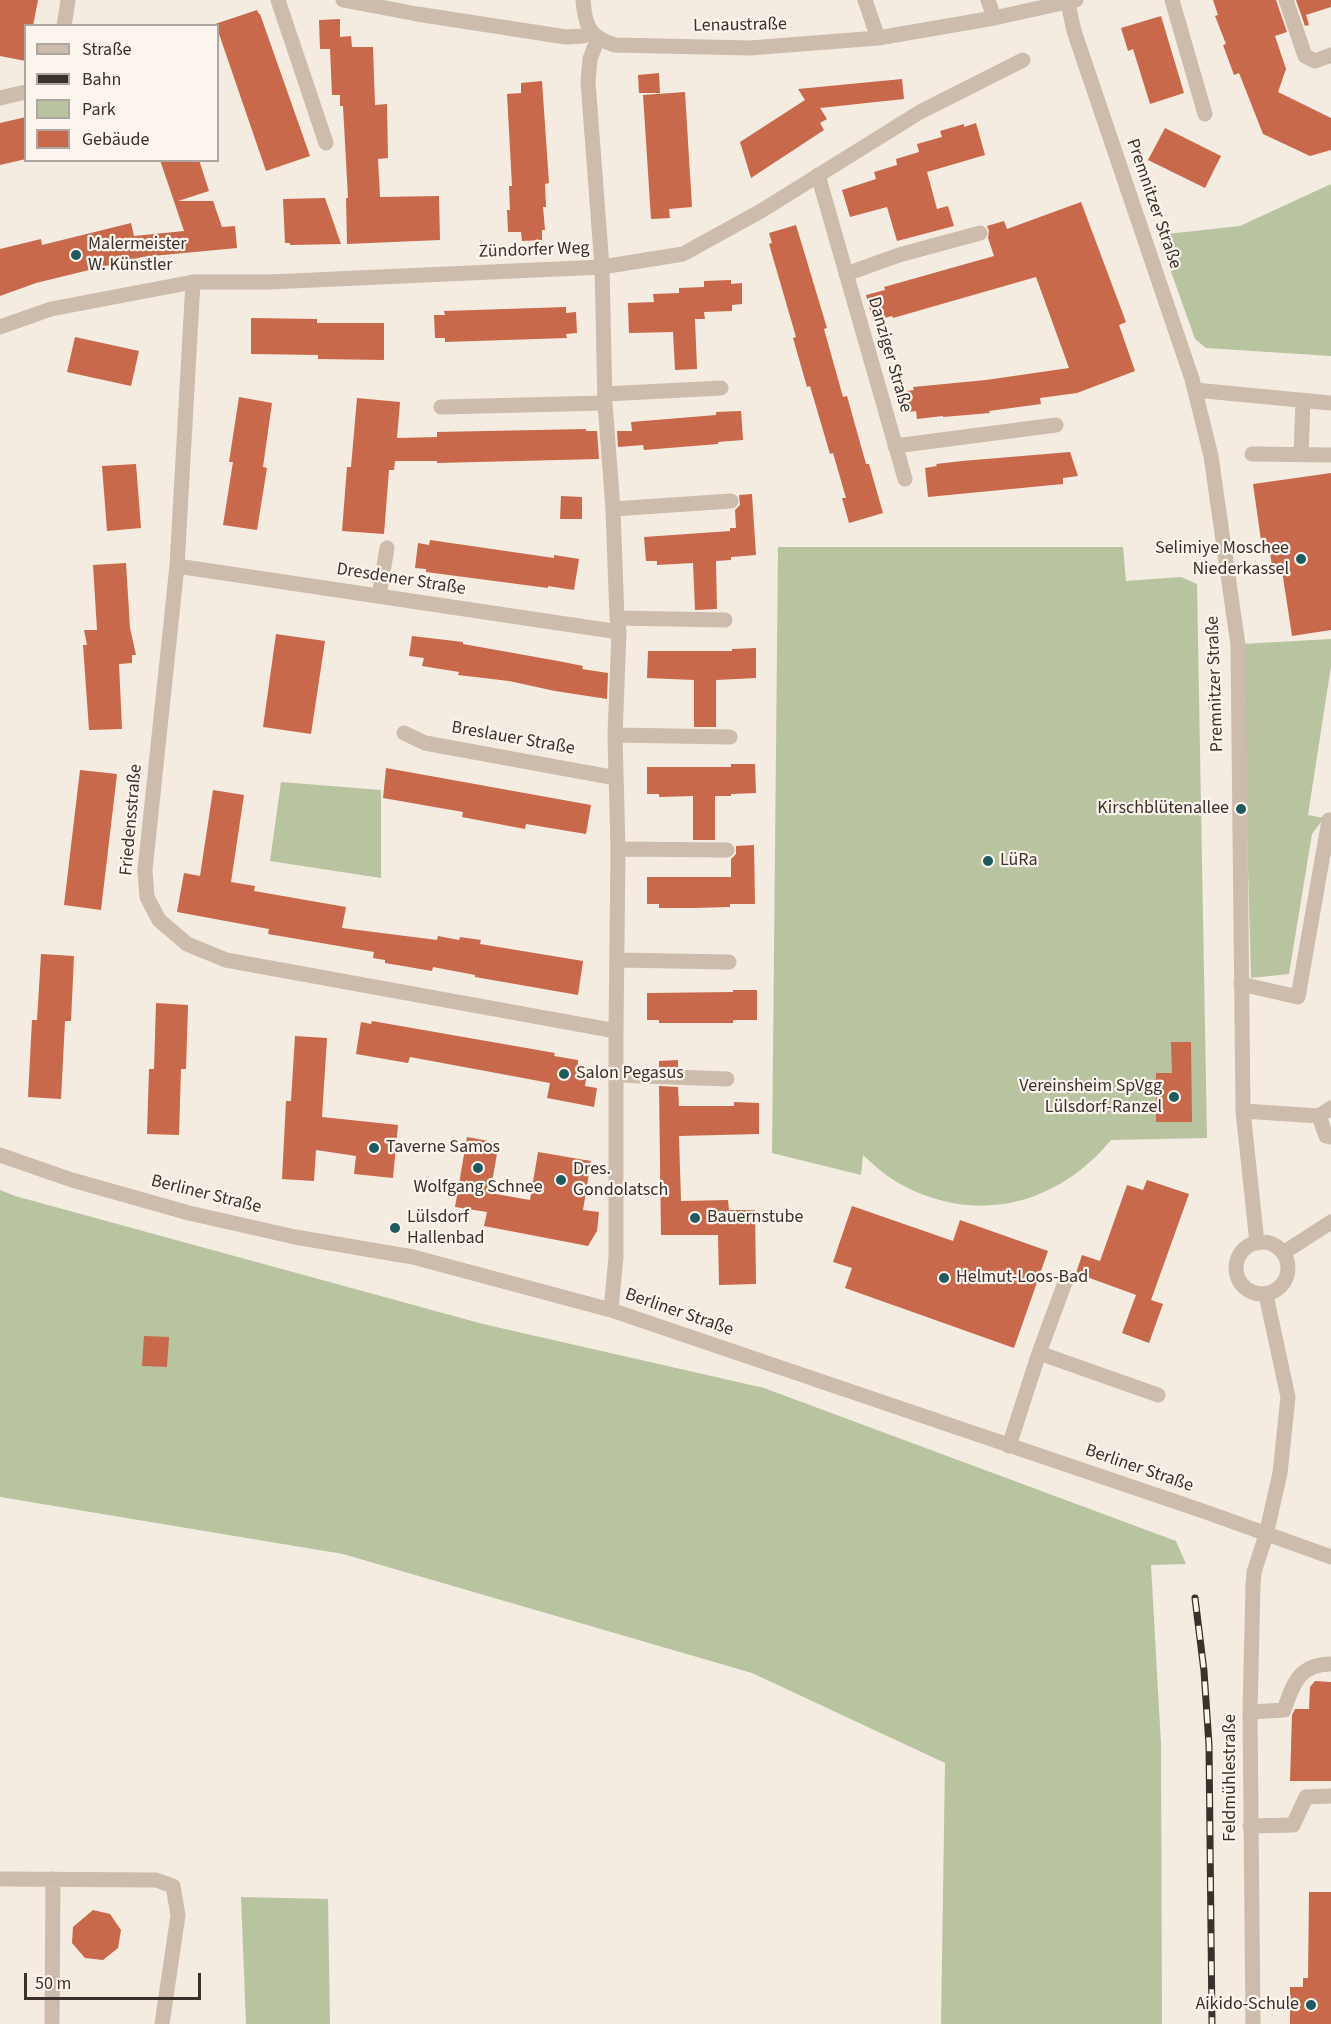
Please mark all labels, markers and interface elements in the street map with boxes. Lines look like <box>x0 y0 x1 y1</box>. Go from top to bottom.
street label: Lenaustraße <box>693 14 787 38</box>
legend <box>24 24 219 162</box>
text: Straße <box>82 37 131 62</box>
text: Bahn <box>82 67 121 92</box>
text: Park <box>82 97 116 122</box>
text: Gebäude <box>82 127 150 152</box>
street label: Premnitzer Straße <box>1121 136 1185 272</box>
place label: Malermeister W. Künstler <box>88 234 186 276</box>
street label: Zündorfer Weg <box>478 238 590 264</box>
marker: Malermeister W. Künstler <box>69 248 83 262</box>
street label: Danziger Straße <box>862 295 916 415</box>
place label: Selimiye Moschee Niederkassel <box>1155 538 1289 580</box>
marker: Selimiye Moschee Niederkassel <box>1294 552 1308 566</box>
street label: Dresdener Straße <box>335 559 467 601</box>
street label: Premnitzer Straße <box>1203 616 1229 752</box>
street label: Breslauer Straße <box>450 718 576 760</box>
street label: Friedensstraße <box>116 763 148 877</box>
place label: Kirschblütenallee <box>1097 798 1229 820</box>
marker: Kirschblütenallee <box>1234 802 1248 816</box>
place label: LüRa <box>1000 850 1038 872</box>
marker: LüRa <box>981 854 995 868</box>
place label: Salon Pegasus <box>576 1063 684 1085</box>
marker: Salon Pegasus <box>557 1067 571 1081</box>
place label: Vereinsheim SpVgg Lülsdorf-Ranzel <box>1019 1076 1162 1118</box>
marker: Vereinsheim SpVgg Lülsdorf-Ranzel <box>1167 1090 1181 1104</box>
place label: Taverne Samos <box>386 1137 500 1159</box>
marker: Taverne Samos <box>367 1141 381 1155</box>
place label: Dres. Gondolatsch <box>573 1159 668 1202</box>
marker: Wolfgang Schnee <box>471 1161 485 1175</box>
street label: Berliner Straße <box>149 1171 263 1219</box>
marker: Dres. Gondolatsch <box>554 1173 568 1187</box>
place label: Wolfgang Schnee <box>413 1177 543 1199</box>
place label: Lülsdorf Hallenbad <box>407 1207 485 1250</box>
place label: Bauernstube <box>707 1207 803 1229</box>
marker: Bauernstube <box>688 1211 702 1225</box>
marker: Lülsdorf Hallenbad <box>388 1221 402 1235</box>
place label: Helmut-Loos-Bad <box>956 1267 1088 1289</box>
marker: Helmut-Loos-Bad <box>937 1271 951 1285</box>
street label: Berliner Straße <box>622 1284 736 1342</box>
street label: Berliner Straße <box>1082 1440 1196 1498</box>
street label: Feldmühlestraße <box>1220 1714 1242 1842</box>
scale bar <box>27 1961 204 1999</box>
text: 50 m <box>35 1971 71 1996</box>
place label: Aikido-Schule <box>1195 1994 1299 2016</box>
marker: Aikido-Schule <box>1304 1998 1318 2012</box>

